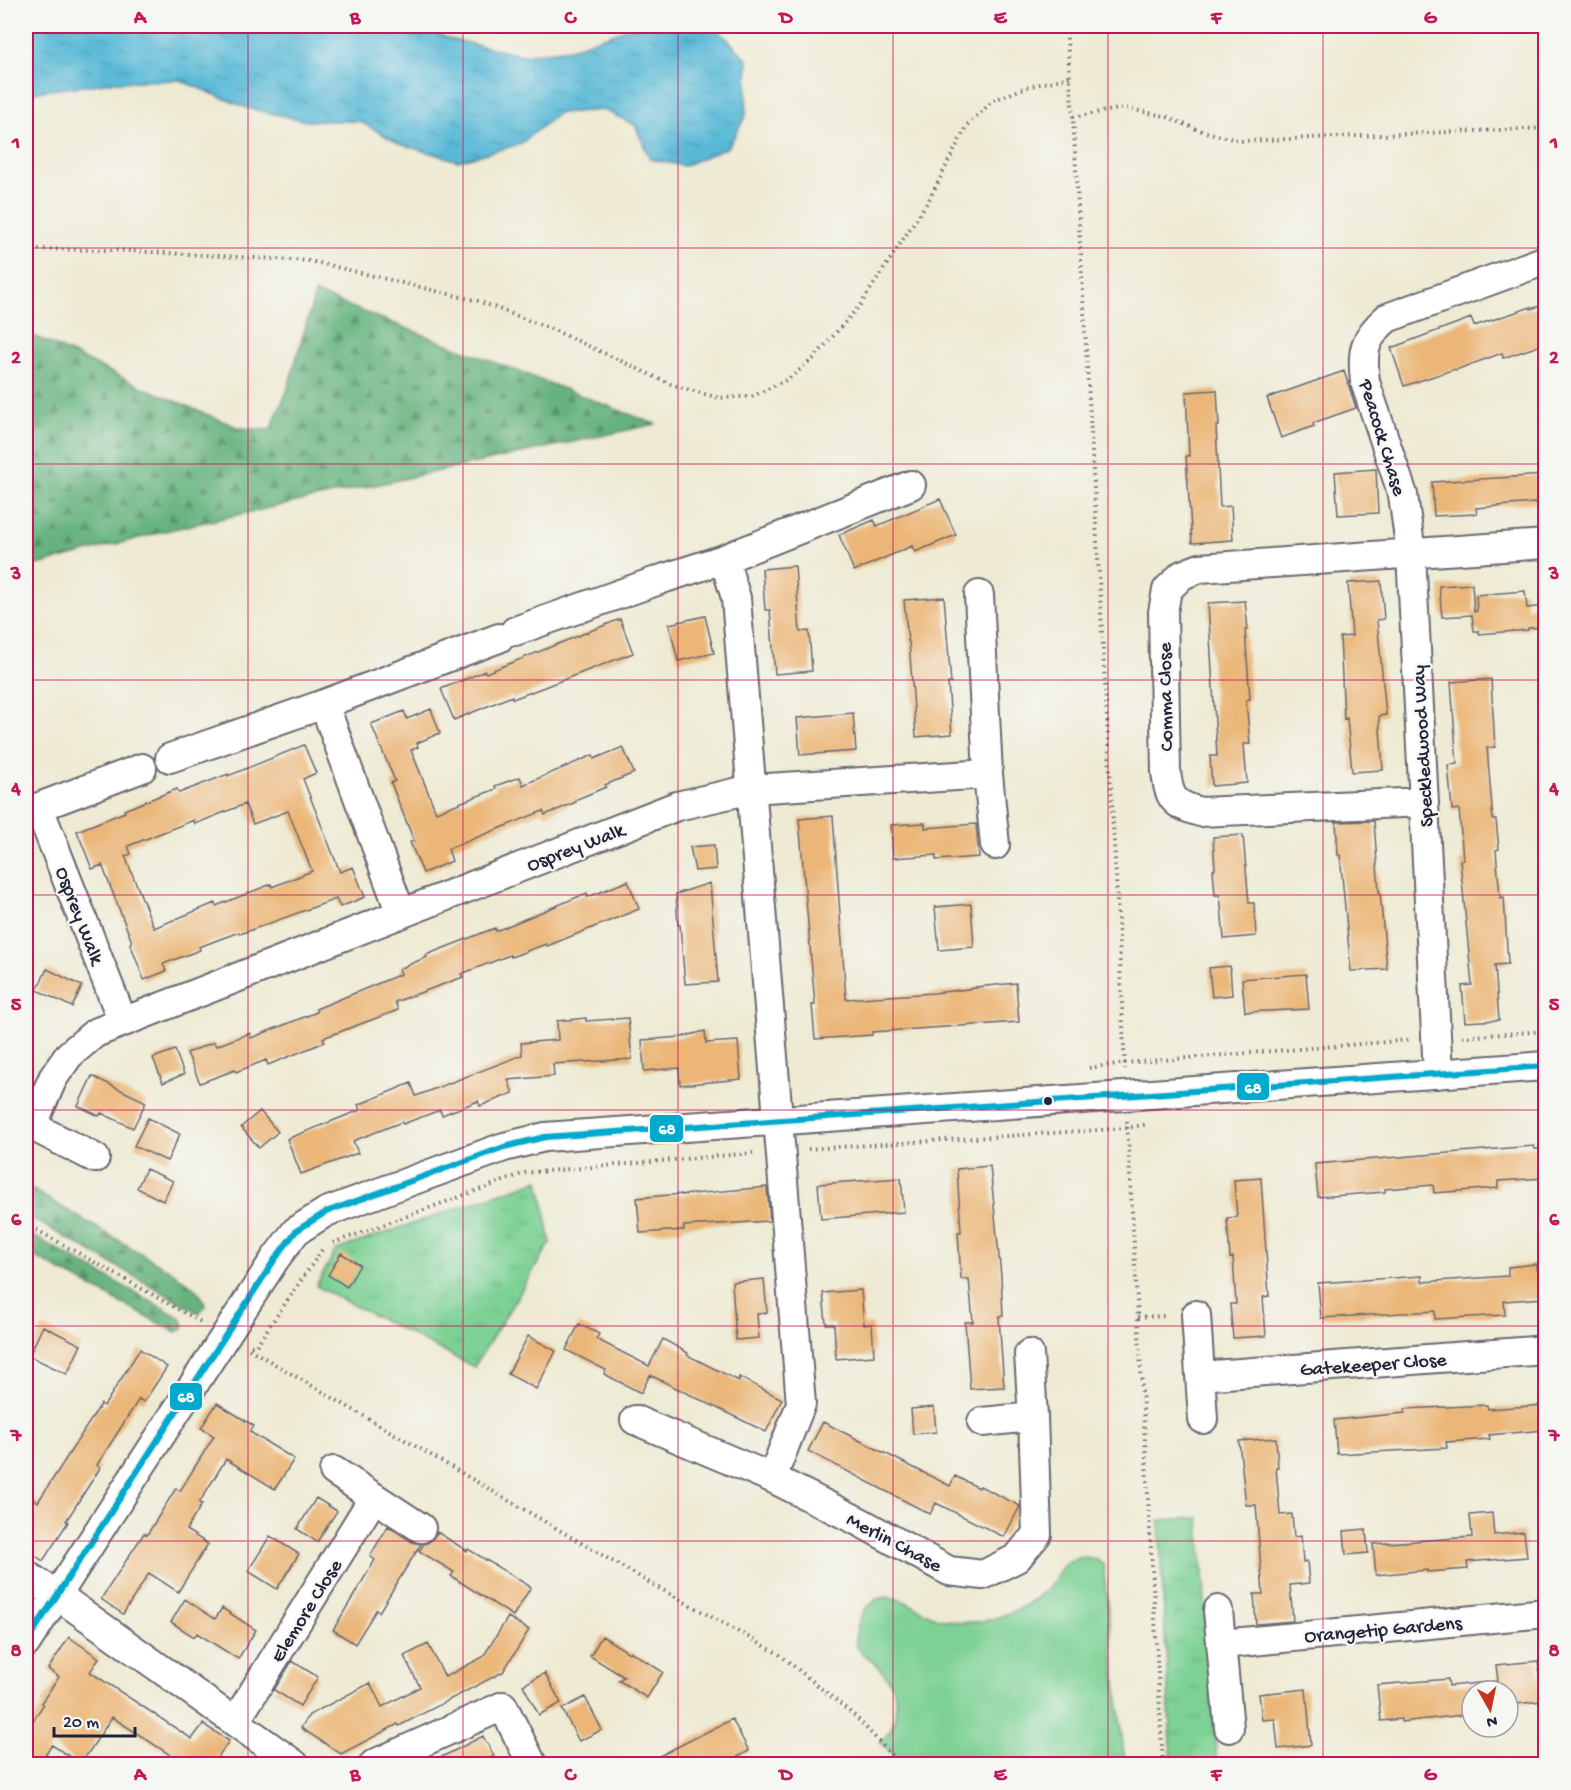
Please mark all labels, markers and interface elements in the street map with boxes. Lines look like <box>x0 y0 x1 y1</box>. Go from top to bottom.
text: A <box>133 8 148 31</box>
text: B <box>349 8 361 31</box>
text: C <box>564 8 578 31</box>
text: D <box>777 8 793 31</box>
text: E <box>994 8 1008 31</box>
text: F <box>1210 8 1223 31</box>
text: G <box>1424 8 1438 31</box>
text: 1 <box>11 133 20 156</box>
text: 1 <box>1549 133 1558 156</box>
text: 2 <box>11 348 21 371</box>
text: 2 <box>1549 348 1559 371</box>
street label: Peacock Chase <box>1352 376 1409 500</box>
text: 3 <box>10 564 21 587</box>
text: 3 <box>1548 564 1559 587</box>
street label: Comma Close <box>1155 642 1180 752</box>
street label: Speckledwood Way <box>1409 664 1440 827</box>
text: 4 <box>10 779 21 802</box>
text: 4 <box>1548 779 1559 802</box>
street label: Osprey Walk <box>524 819 630 878</box>
street label: Osprey Walk <box>49 864 108 970</box>
text: 5 <box>11 995 22 1018</box>
text: 5 <box>1549 995 1560 1018</box>
line badge: 68 <box>1236 1072 1270 1101</box>
text: 68 <box>1245 1081 1262 1100</box>
unlabelled marker <box>1042 1095 1054 1107</box>
line badge: 68 <box>649 1114 684 1143</box>
text: 68 <box>659 1122 676 1141</box>
text: 6 <box>11 1210 22 1233</box>
text: 6 <box>1549 1210 1560 1233</box>
street label: Gatekeeper Close <box>1299 1350 1448 1383</box>
line badge: 68 <box>169 1382 203 1411</box>
text: 68 <box>178 1390 195 1409</box>
text: 7 <box>10 1426 23 1449</box>
text: 7 <box>1548 1426 1561 1449</box>
street label: Merlin Chase <box>842 1509 946 1579</box>
street label: Elemore Close <box>267 1555 349 1668</box>
street label: Orangetip Gardens <box>1303 1613 1464 1650</box>
text: 8 <box>11 1641 22 1664</box>
text: 8 <box>1549 1641 1560 1664</box>
north arrow <box>1460 1679 1520 1739</box>
scale bar <box>54 1700 135 1738</box>
text: N <box>1485 1710 1498 1731</box>
text: 20 m <box>63 1713 99 1734</box>
text: A <box>133 1765 148 1788</box>
text: B <box>349 1765 361 1788</box>
text: C <box>564 1765 578 1788</box>
text: D <box>777 1765 793 1788</box>
text: E <box>994 1765 1008 1788</box>
text: F <box>1210 1765 1223 1788</box>
text: G <box>1424 1765 1438 1788</box>

